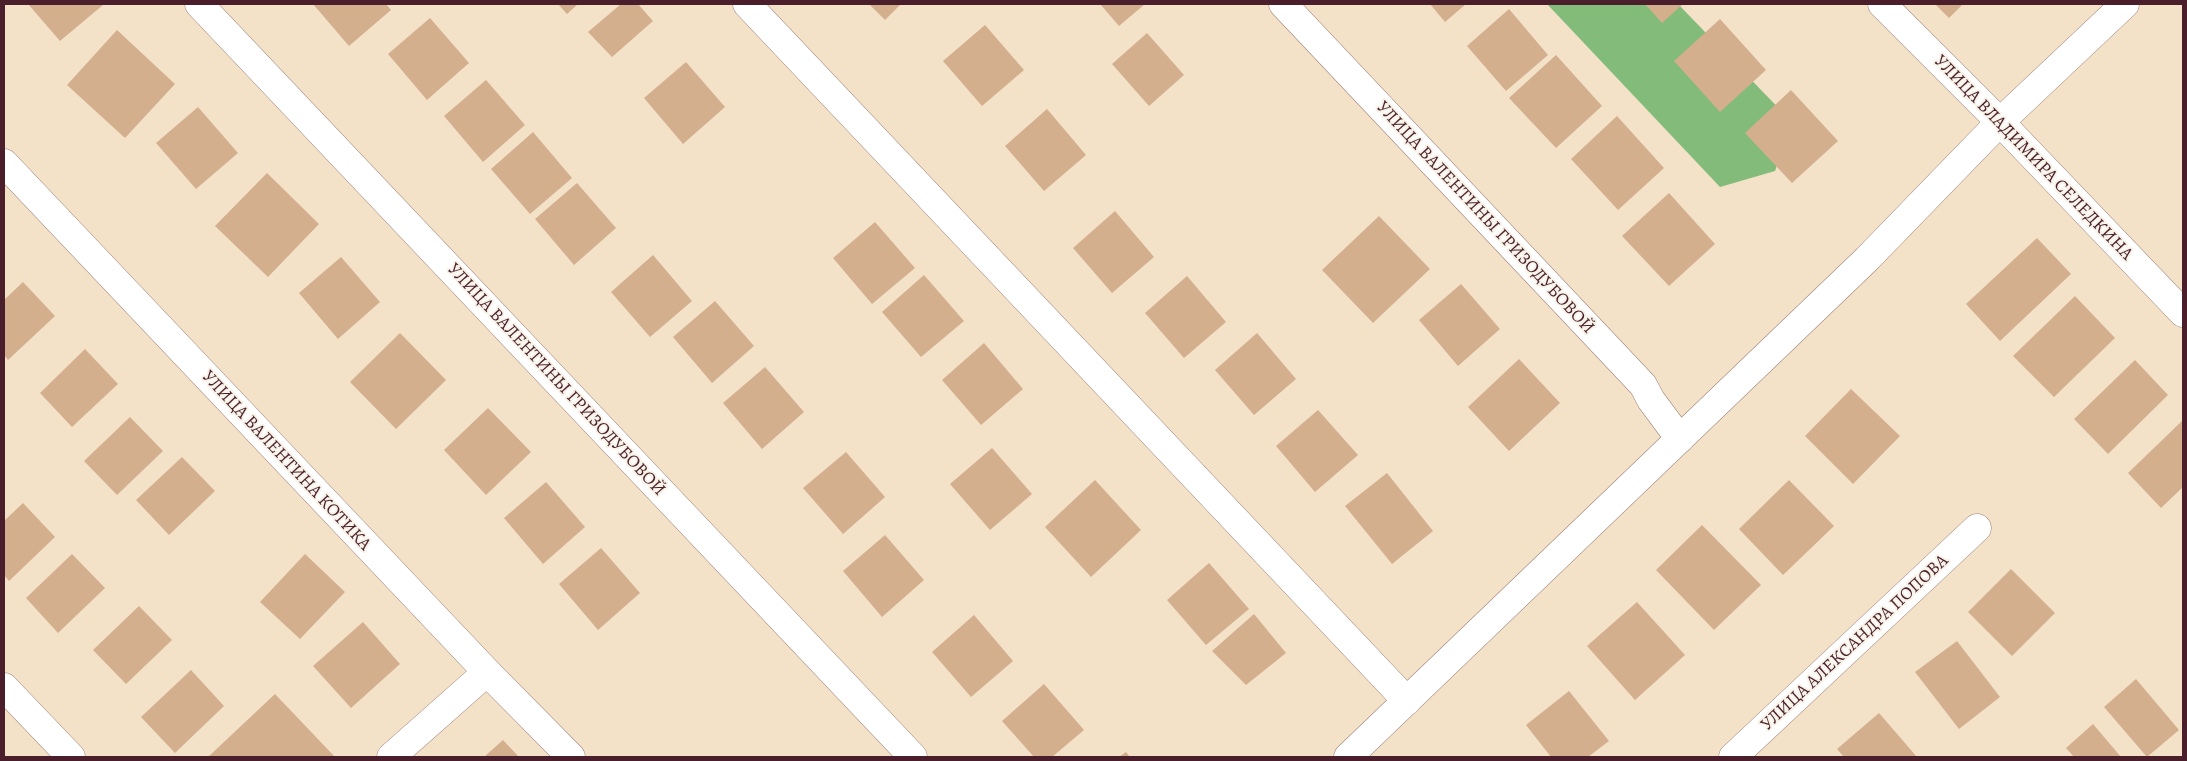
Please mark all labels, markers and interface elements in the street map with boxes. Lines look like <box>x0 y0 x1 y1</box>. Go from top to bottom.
street label: УЛИЦА ВЛАДИМИРА СЕЛЕДКИНА <box>1929 51 2137 265</box>
street label: УЛИЦА ВАЛЕНТИНЫ ГРИЗОДУБОВОЙ <box>1371 97 1599 339</box>
street label: УЛИЦА ВАЛЕНТИНЫ ГРИЗОДУБОВОЙ <box>442 259 670 501</box>
street label: УЛИЦА ВАЛЕНТИНА КОТИКА <box>197 366 375 556</box>
street label: УЛИЦА АЛЕКСАНДРА ПОПОВА <box>1757 550 1953 736</box>

